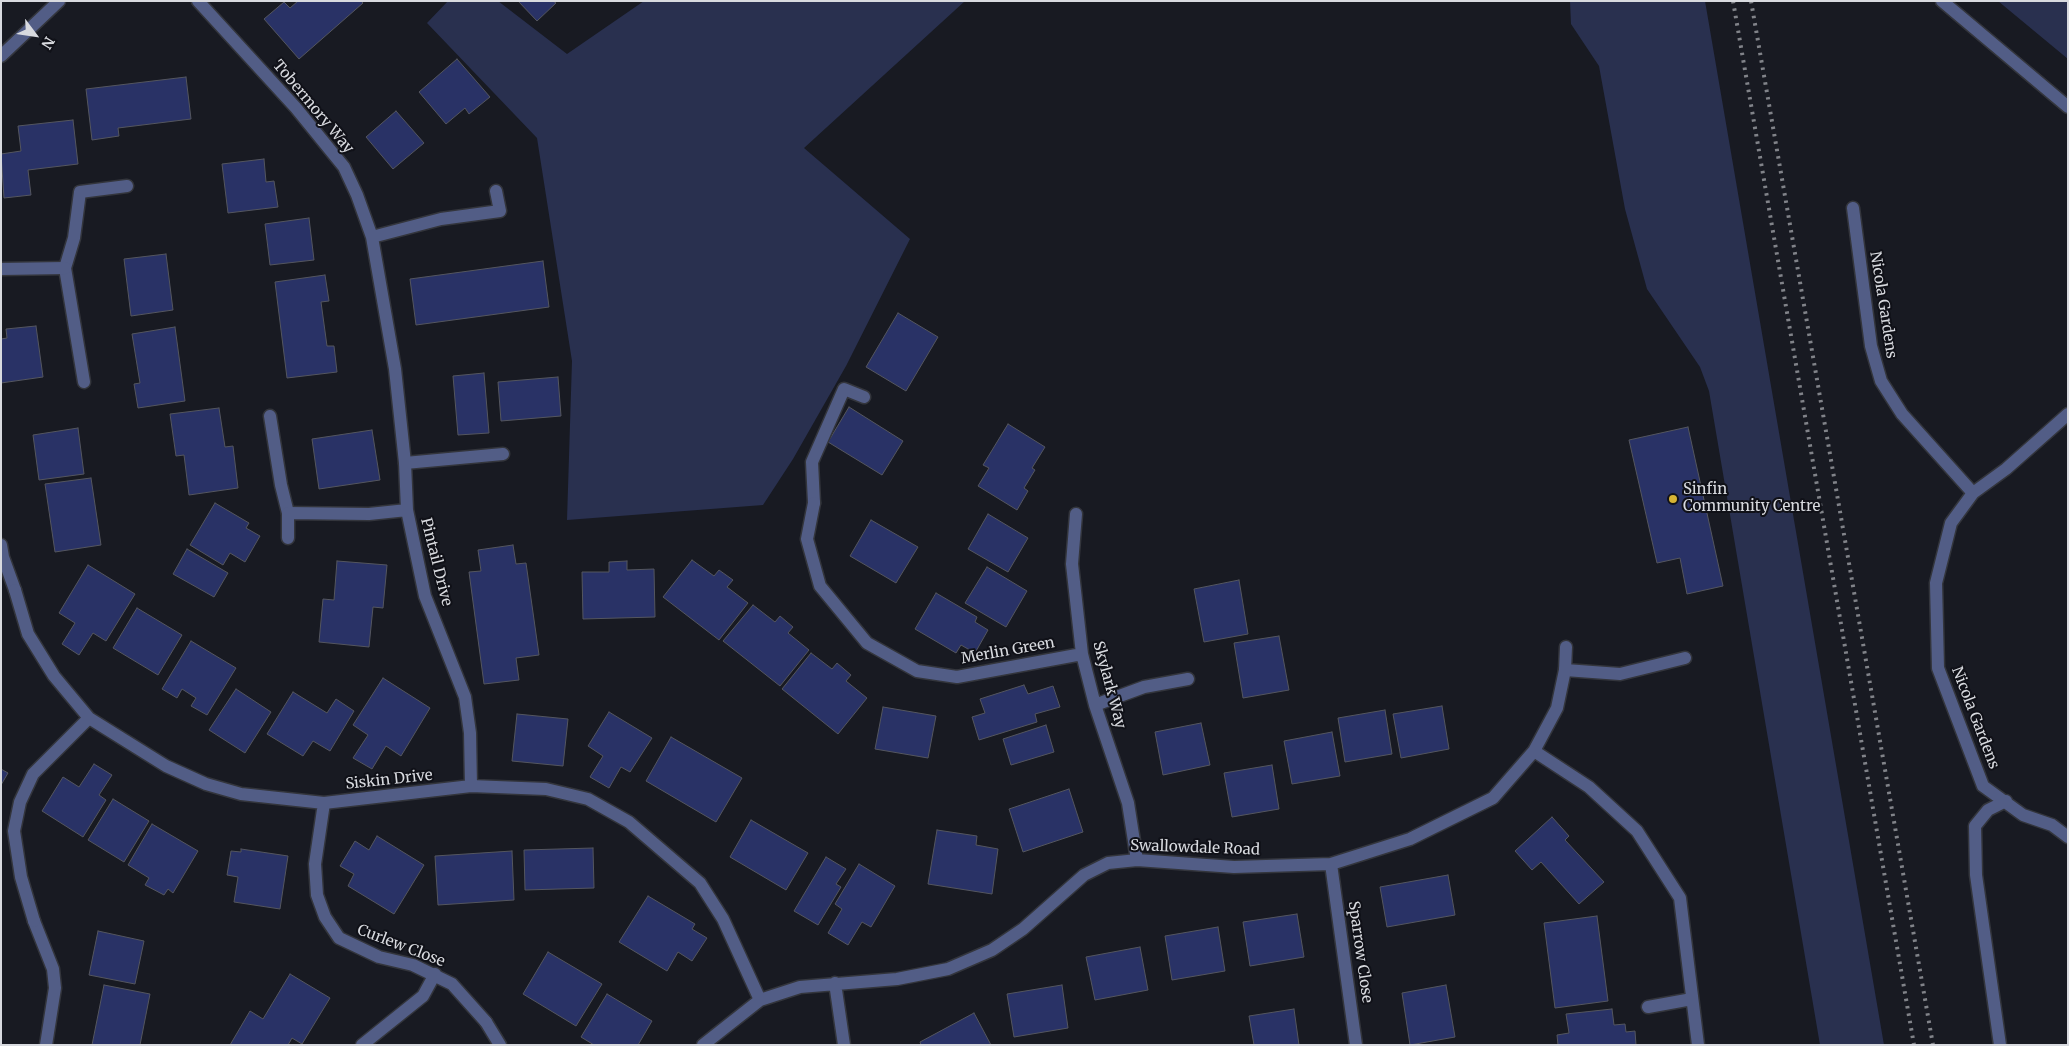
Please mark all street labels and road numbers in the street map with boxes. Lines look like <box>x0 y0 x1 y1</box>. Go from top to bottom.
street label: Tobermory Way <box>269 57 357 157</box>
street label: Nicola Gardens <box>1866 250 1900 360</box>
street label: Pintail Drive <box>416 516 456 608</box>
street label: Merlin Green <box>960 634 1056 668</box>
street label: Skylark Way <box>1089 639 1129 731</box>
street label: Nicola Gardens <box>1947 664 2003 772</box>
street label: Siskin Drive <box>345 766 433 794</box>
street label: Swallowdale Road <box>1130 837 1260 859</box>
street label: Sparrow Close <box>1344 900 1376 1004</box>
street label: Curlew Close <box>355 921 447 971</box>

